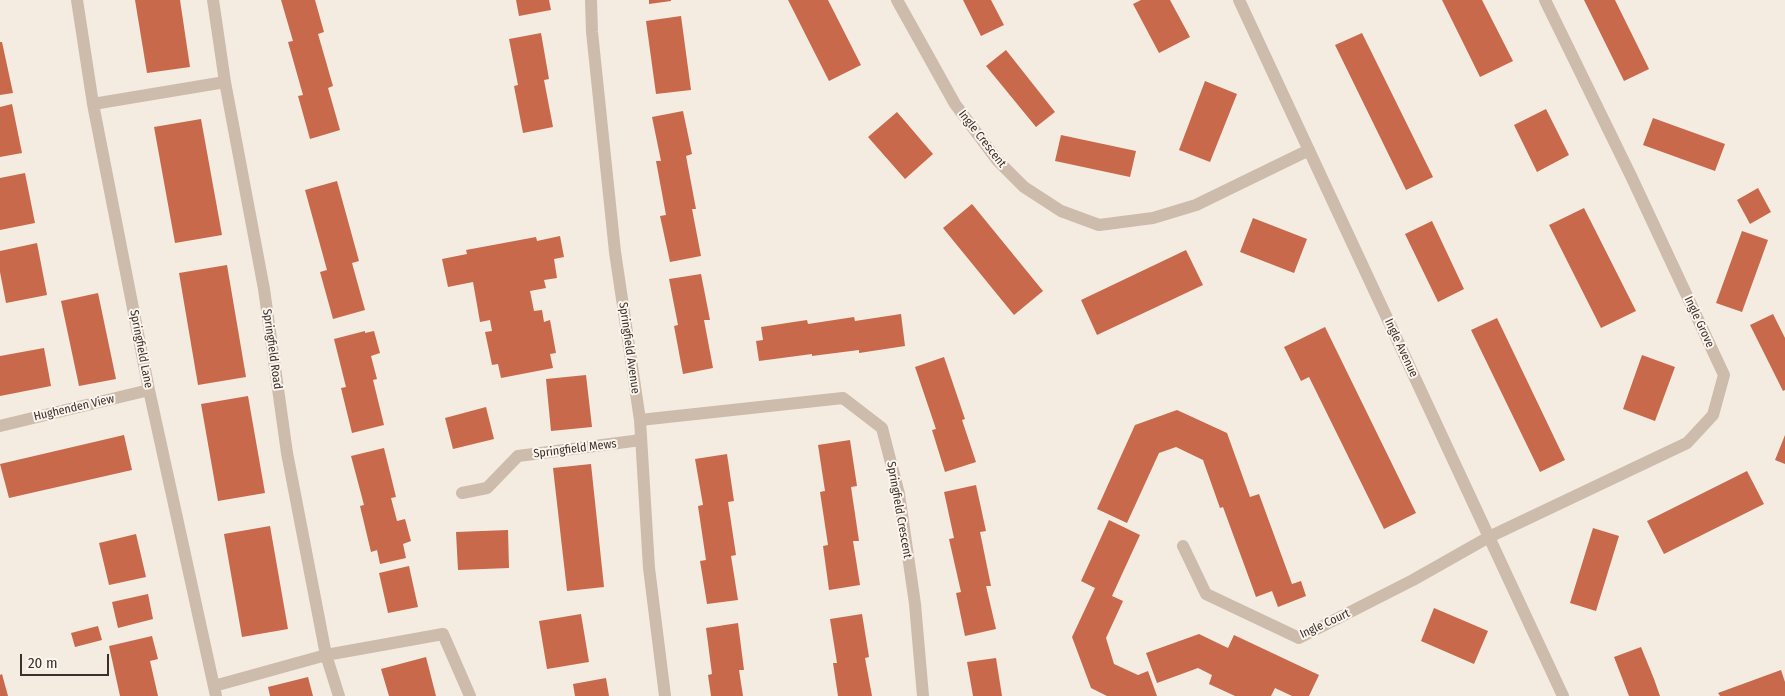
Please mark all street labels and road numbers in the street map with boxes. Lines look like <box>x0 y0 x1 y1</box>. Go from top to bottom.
street label: Ingle Crescent <box>955 107 1009 171</box>
street label: Ingle Grove <box>1681 294 1717 350</box>
street label: Springfield Avenue <box>615 301 643 395</box>
street label: Springfield Road <box>259 308 285 390</box>
street label: Springfield Lane <box>126 309 156 389</box>
street label: Ingle Avenue <box>1381 316 1421 380</box>
street label: Hughenden View <box>32 392 116 424</box>
street label: Springfield Mews <box>533 437 617 461</box>
street label: Springfield Crescent <box>883 461 915 559</box>
street label: Ingle Court <box>1298 606 1352 642</box>

